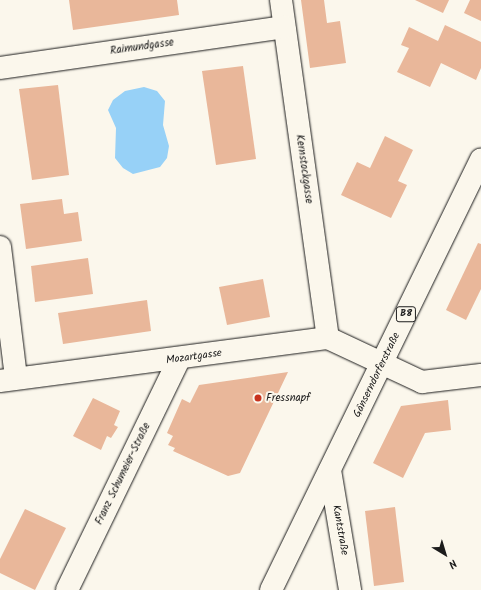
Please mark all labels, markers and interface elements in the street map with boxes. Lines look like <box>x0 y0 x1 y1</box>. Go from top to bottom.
street label: Raimundgasse <box>109 36 175 58</box>
street label: Kernstockgasse <box>293 134 315 204</box>
road number: B8 <box>395 306 417 322</box>
street label: Gänserndorferstraße <box>351 330 403 420</box>
street label: Mozartgasse <box>165 347 223 367</box>
place label: Fressnapf <box>266 391 310 405</box>
marker: Fressnapf <box>253 393 263 403</box>
street label: Franz Schumeier-Straße <box>93 421 153 527</box>
street label: Kantstraße <box>329 504 351 556</box>
north arrow <box>425 534 465 574</box>
text: N <box>444 554 461 573</box>

